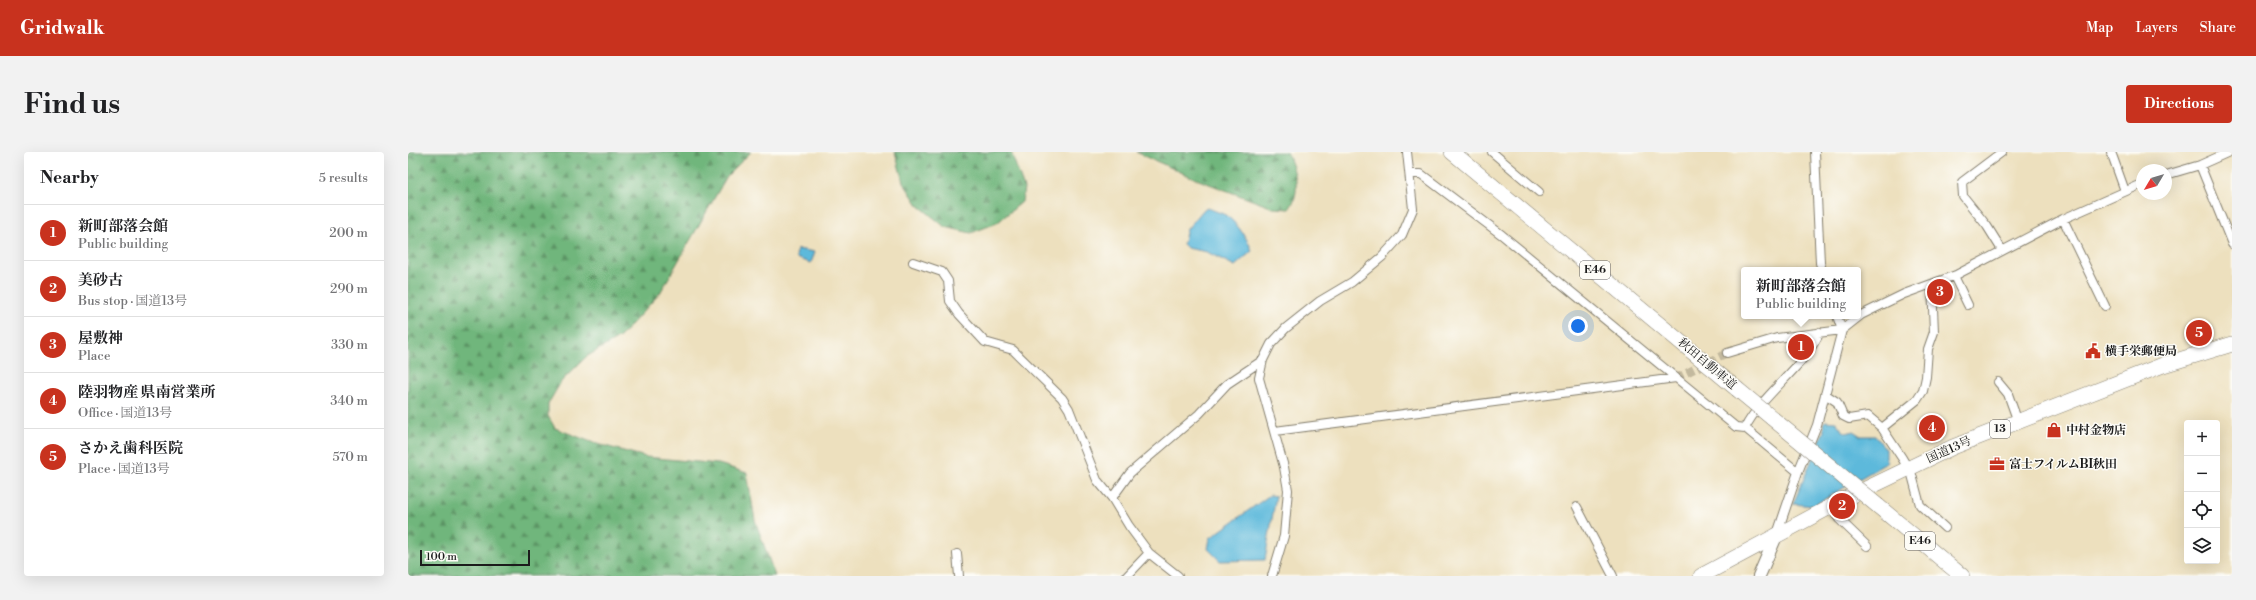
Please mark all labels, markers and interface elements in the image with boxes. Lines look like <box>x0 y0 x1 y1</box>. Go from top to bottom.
text: Gridwalk <box>20 16 104 40</box>
text: Map <box>2086 19 2113 37</box>
text: Layers <box>2135 19 2178 37</box>
text: Share <box>2200 19 2236 37</box>
button: Directions <box>2126 85 2232 123</box>
text: Find us <box>24 87 120 122</box>
north arrow <box>2136 164 2172 200</box>
text: Nearby <box>40 167 99 189</box>
text: 5 results <box>319 170 368 186</box>
text: 新町部落会館 <box>78 217 168 236</box>
text: 1 <box>50 225 56 241</box>
text: 200 m <box>329 225 368 241</box>
text: Public building <box>78 236 168 252</box>
road number: E46 <box>1580 261 1610 279</box>
popup <box>1741 267 1861 319</box>
text: 美砂古 <box>78 271 123 290</box>
text: 新町部落会館 <box>1756 277 1846 296</box>
pin: 3 <box>1927 277 1953 307</box>
text: 2 <box>49 281 57 297</box>
text: 290 m <box>330 281 368 297</box>
text: Bus stop · 国道13号 <box>78 293 187 309</box>
text: Public building <box>1756 296 1846 312</box>
your location <box>1568 316 1588 336</box>
pin: 5 <box>2186 318 2212 348</box>
text: 屋敷神 <box>78 329 123 348</box>
pin: 1 <box>1788 332 1814 362</box>
street label: 秋田自動車道 <box>1675 335 1739 393</box>
text: 3 <box>49 337 57 353</box>
text: 330 m <box>331 337 368 353</box>
public building icon: 横手栄郵便局 <box>2084 342 2102 360</box>
place label: 横手栄郵便局 <box>2105 344 2177 359</box>
text: Place <box>78 348 110 364</box>
text: 陸羽物産 県南営業所 <box>78 383 215 402</box>
text: 4 <box>49 393 57 409</box>
text: 340 m <box>330 393 368 409</box>
text: Office · 国道13号 <box>78 405 172 421</box>
pin: 4 <box>1919 413 1945 443</box>
road number: 13 <box>1990 420 2010 438</box>
map controls <box>2184 420 2220 564</box>
button: + <box>2184 420 2220 456</box>
shop icon: 中村金物店 <box>2045 421 2063 439</box>
place label: 中村金物店 <box>2066 423 2126 438</box>
street label: 国道13号 <box>1924 433 1974 467</box>
text: さかえ歯科医院 <box>78 439 183 458</box>
text: 5 <box>49 449 57 465</box>
text: 570 m <box>332 449 368 465</box>
office icon: 富士フイルムBI秋田 <box>1988 455 2006 473</box>
button: − <box>2184 456 2220 492</box>
place label: 富士フイルムBI秋田 <box>2009 457 2117 472</box>
text: Place · 国道13号 <box>78 461 170 477</box>
pin: 2 <box>1829 491 1855 521</box>
button: locate <box>2184 492 2220 528</box>
button: layers <box>2184 528 2220 564</box>
road number: E46 <box>1905 532 1935 550</box>
scale bar <box>420 548 530 567</box>
text: 100 m <box>426 550 457 564</box>

